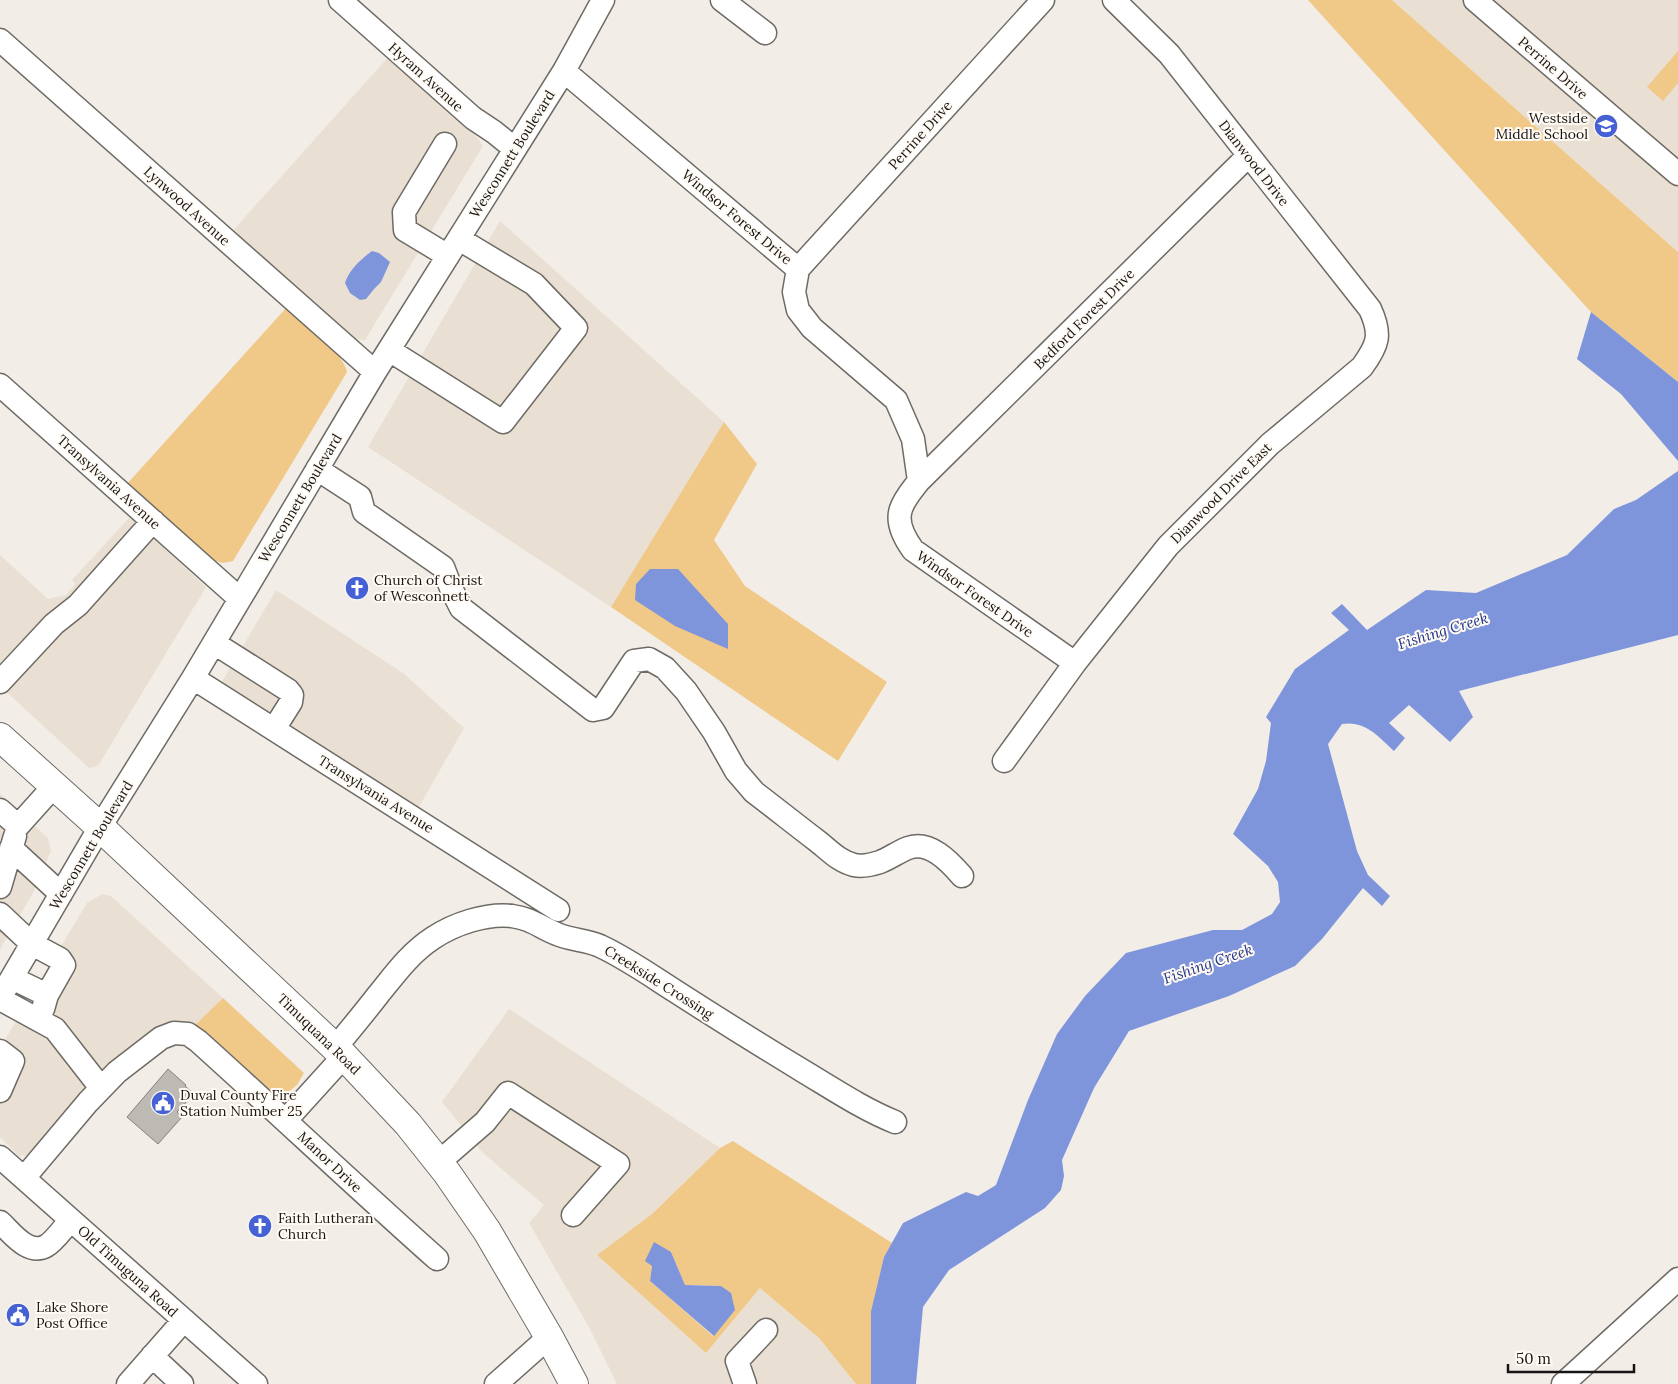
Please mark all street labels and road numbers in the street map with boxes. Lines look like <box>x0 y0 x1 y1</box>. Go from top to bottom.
street label: Perrine Drive <box>1514 33 1592 104</box>
street label: Hyram Avenue <box>385 39 468 116</box>
street label: Wesconnett Boulevard <box>465 87 559 221</box>
street label: Perrine Drive <box>884 96 956 173</box>
street label: Dianwood Drive <box>1215 116 1293 210</box>
street label: Lynwood Avenue <box>140 162 234 250</box>
street label: Windsor Forest Drive <box>678 166 796 269</box>
street label: Bedford Forest Drive <box>1030 265 1138 373</box>
street label: Wesconnett Boulevard <box>254 430 346 566</box>
street label: Transylvania Avenue <box>54 431 165 533</box>
street label: Dianwood Drive East <box>1167 438 1276 547</box>
street label: Windsor Forest Drive <box>913 547 1037 641</box>
street label: Transylvania Avenue <box>315 751 438 837</box>
street label: Wesconnett Boulevard <box>45 777 137 913</box>
street label: Creekside Crossing <box>601 941 717 1023</box>
street label: Timuquana Road <box>273 990 365 1078</box>
street label: Manor Drive <box>294 1128 366 1197</box>
street label: Old Timuguna Road <box>74 1221 182 1321</box>

